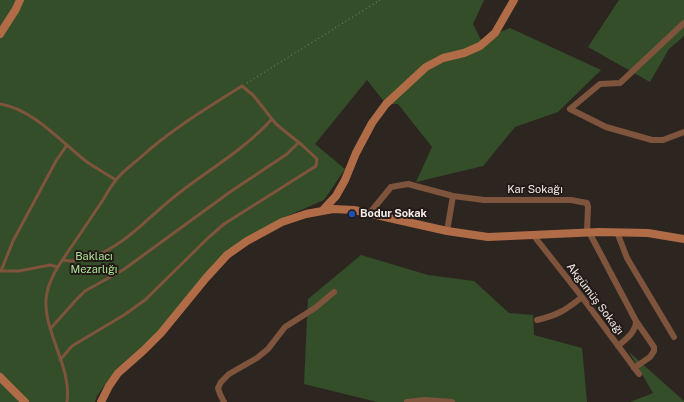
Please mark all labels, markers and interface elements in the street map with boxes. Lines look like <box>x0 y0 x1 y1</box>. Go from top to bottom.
street label: Kar Sokağı <box>507 183 563 197</box>
place label: Bodur Sokak <box>360 207 427 221</box>
marker: Bodur Sokak <box>347 209 357 219</box>
park label: Baklacı Mezarlığı <box>71 250 117 276</box>
street label: Akgümüş Sokağı <box>564 261 626 337</box>

